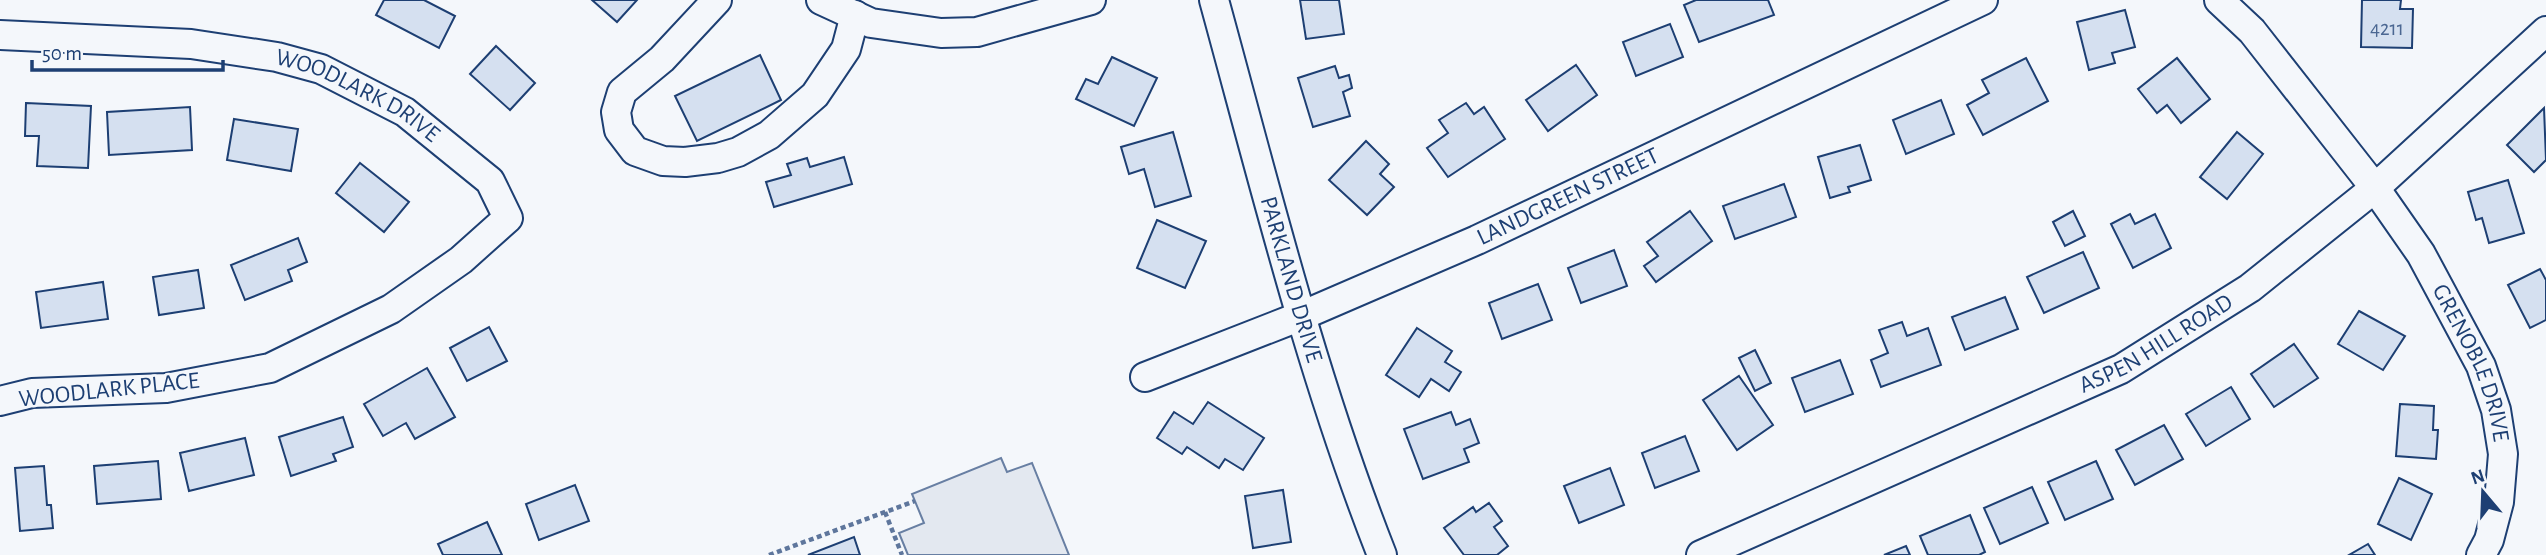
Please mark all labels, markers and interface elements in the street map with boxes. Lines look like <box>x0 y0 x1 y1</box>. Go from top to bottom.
house number: 4211 <box>2370 18 2404 39</box>
scale bar <box>32 28 222 72</box>
text: 50 m <box>42 43 82 64</box>
street label: WOODLARK DRIVE <box>273 45 444 147</box>
street label: LANDGREEN STREET <box>1473 143 1663 250</box>
street label: PARKLAND DRIVE <box>1256 194 1327 366</box>
street label: GRENOBLE DRIVE <box>2428 280 2513 444</box>
street label: ASPEN HILL ROAD <box>2076 290 2237 398</box>
street label: WOODLARK PLACE <box>18 369 201 411</box>
north arrow <box>2448 457 2518 527</box>
text: N <box>2469 466 2487 488</box>

